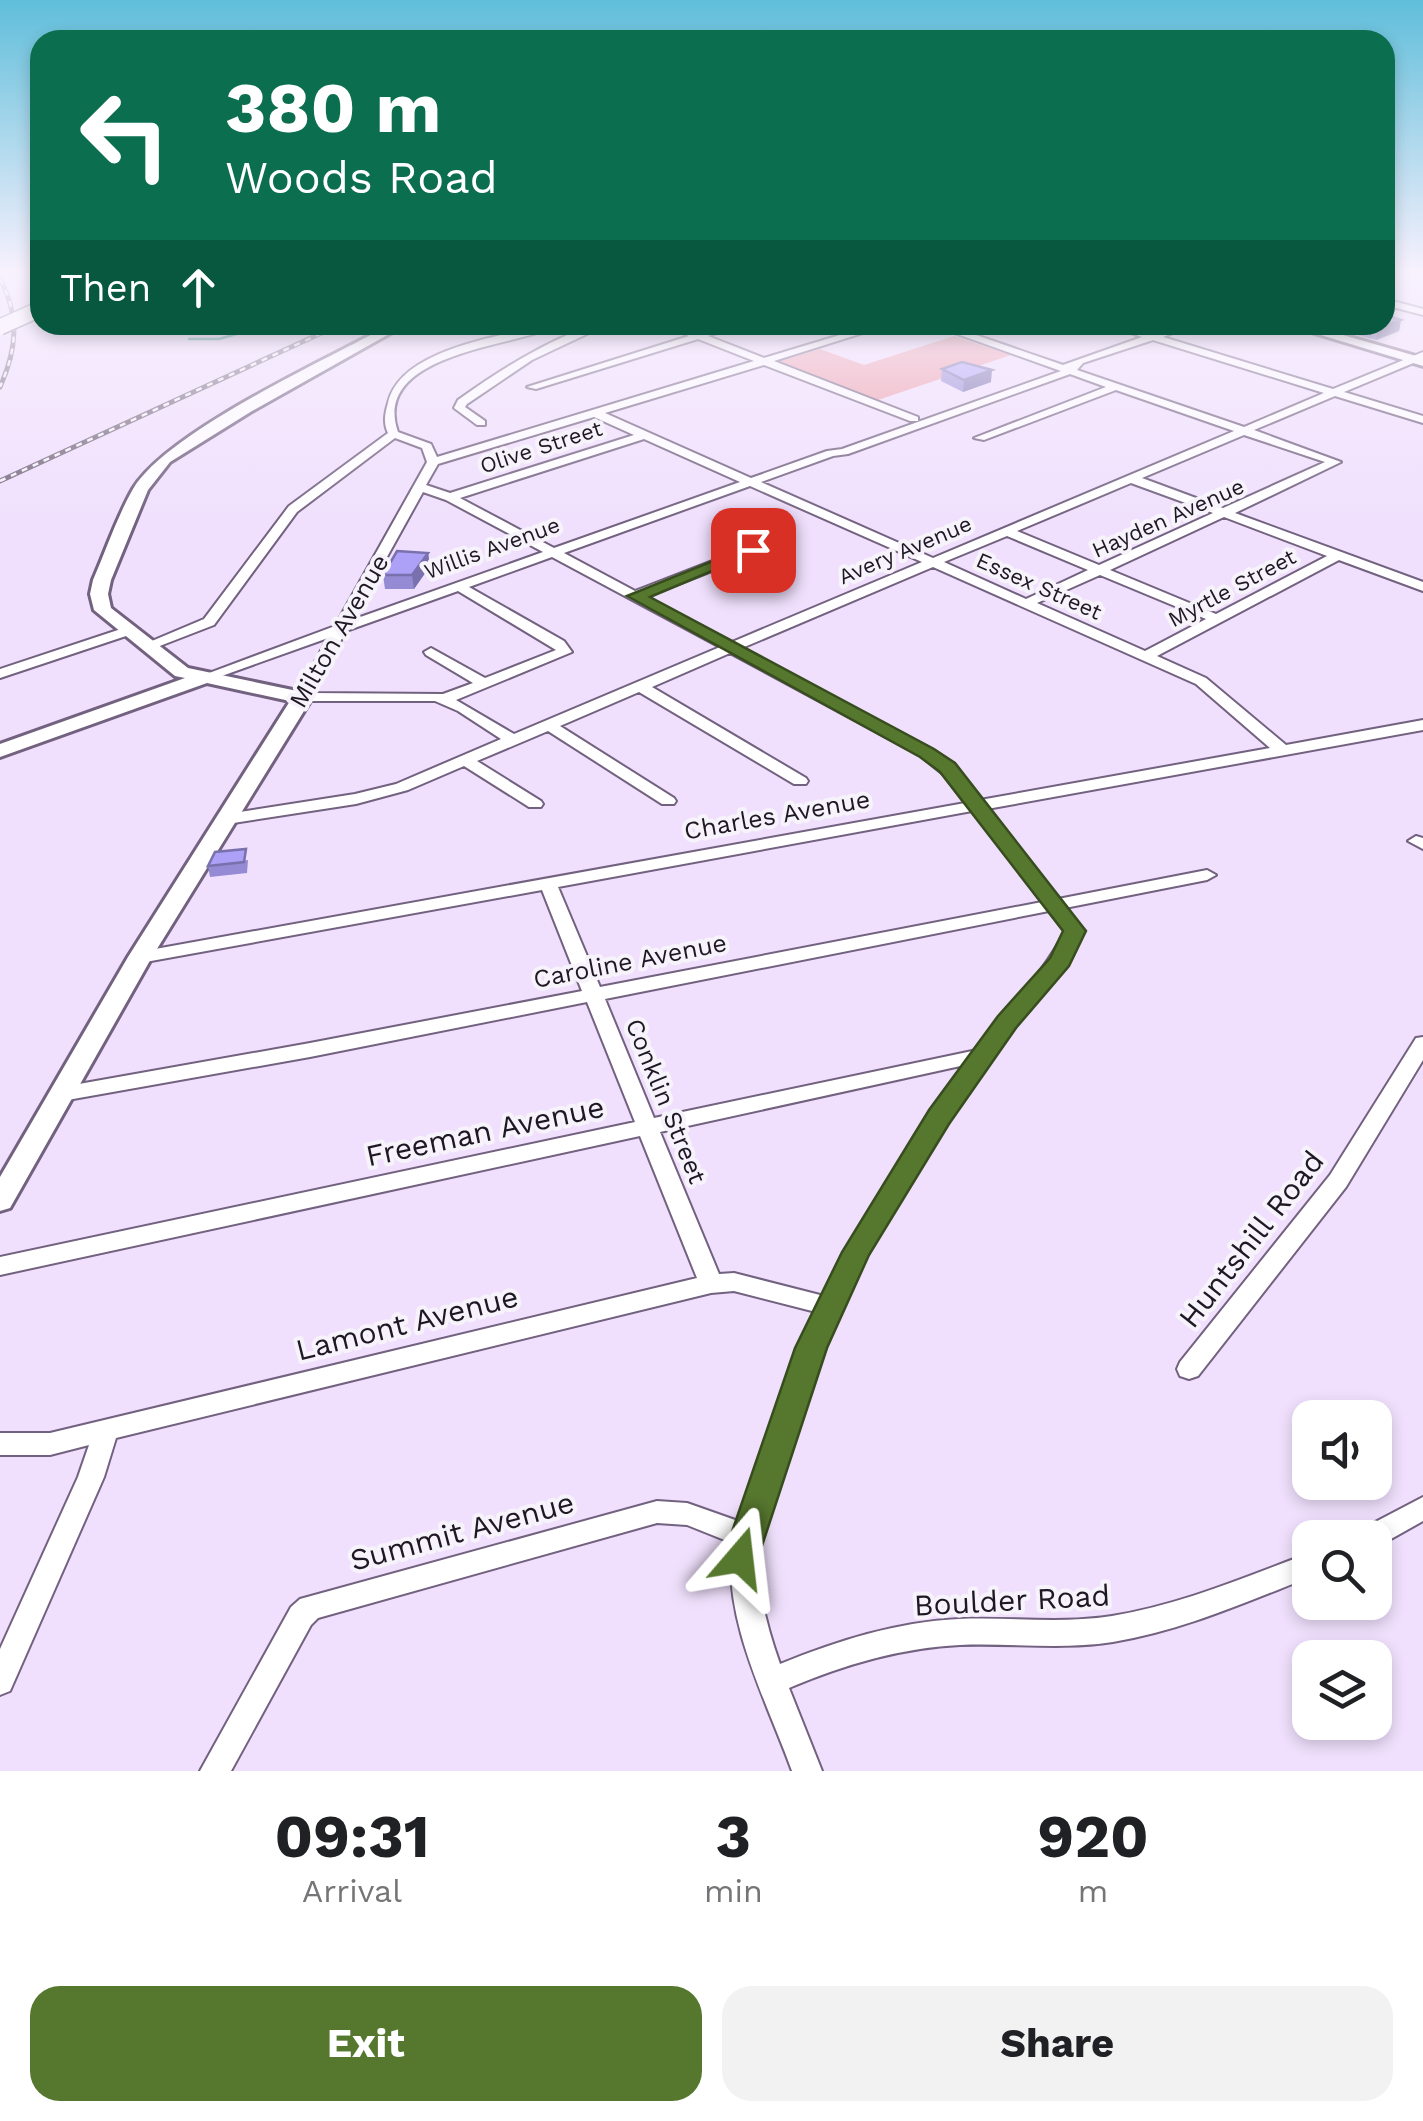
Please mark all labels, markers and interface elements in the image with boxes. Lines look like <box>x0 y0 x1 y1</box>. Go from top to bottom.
text: 380 m <box>225 67 441 149</box>
icon: left <box>60 70 190 200</box>
text: Woods Road <box>225 151 498 204</box>
icon: ahead <box>171 260 226 315</box>
text: Then <box>60 266 151 310</box>
street label: Olive Street <box>477 416 605 478</box>
street label: Hayden Avenue <box>1088 473 1248 563</box>
pin <box>711 508 796 593</box>
street label: Avery Avenue <box>835 511 975 589</box>
street label: Willis Avenue <box>421 512 563 584</box>
icon: arrive <box>726 523 781 578</box>
street label: Myrtle Street <box>1164 544 1300 632</box>
street label: Essex Street <box>972 547 1106 625</box>
street label: Milton Avenue <box>283 549 395 713</box>
street label: Charles Avenue <box>682 784 872 846</box>
street label: Caroline Avenue <box>531 928 729 994</box>
street label: Conklin Street <box>620 1014 712 1188</box>
street label: Freeman Avenue <box>363 1089 607 1173</box>
street label: Huntshill Road <box>1171 1144 1331 1334</box>
street label: Lamont Avenue <box>292 1278 522 1368</box>
map controls <box>1292 1400 1392 1740</box>
button: sound <box>1292 1400 1392 1500</box>
street label: Summit Avenue <box>346 1484 578 1578</box>
position arrow <box>688 1506 792 1610</box>
button: search <box>1292 1520 1392 1620</box>
street label: Boulder Road <box>913 1577 1111 1623</box>
button: layers <box>1292 1640 1392 1740</box>
text: 09:31 <box>274 1801 430 1872</box>
text: 3 <box>716 1801 751 1872</box>
text: 920 <box>1037 1801 1149 1872</box>
text: Arrival <box>302 1872 402 1910</box>
text: min <box>704 1872 763 1910</box>
text: m <box>1078 1872 1108 1910</box>
button: Exit <box>30 1986 702 2101</box>
button: Share <box>722 1986 1393 2101</box>

